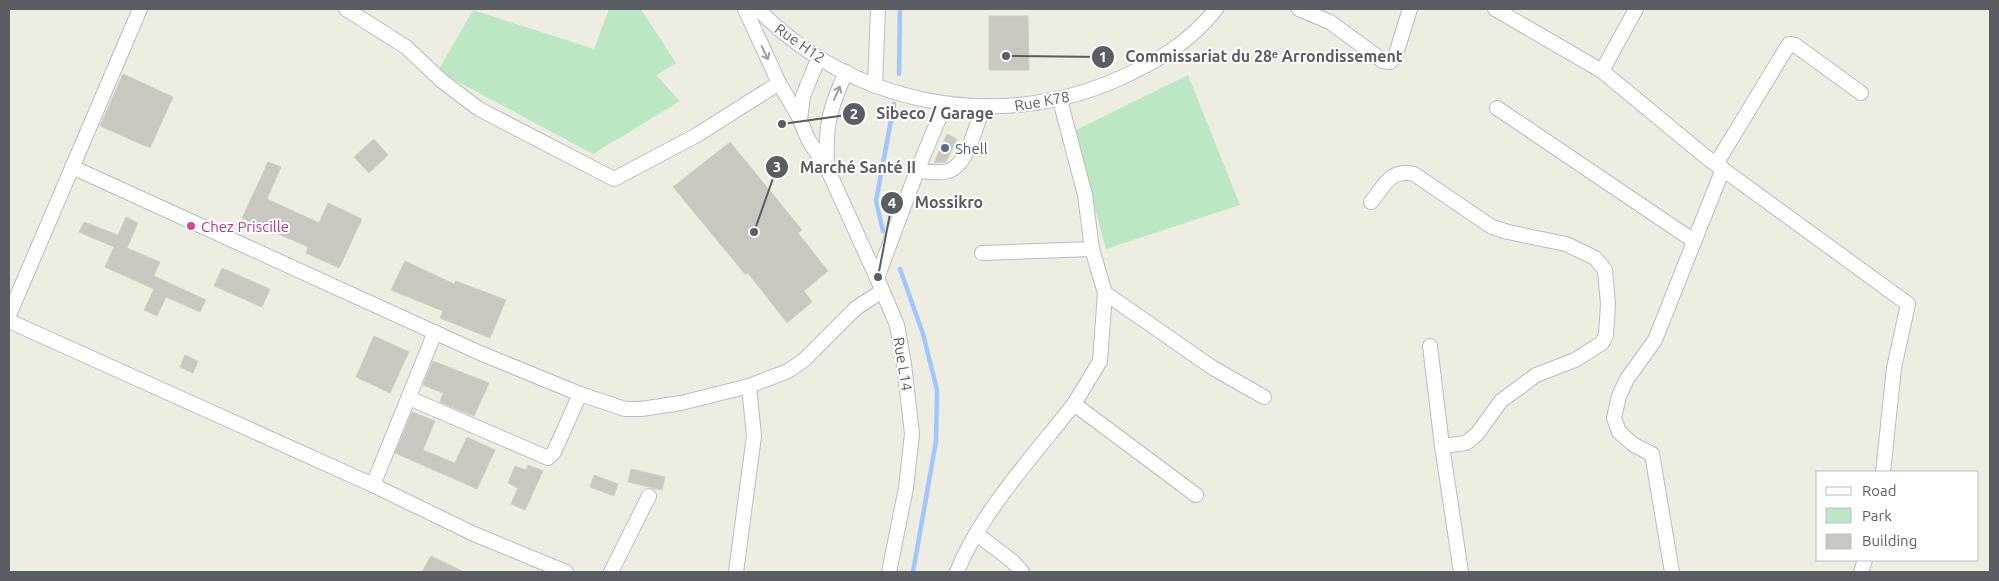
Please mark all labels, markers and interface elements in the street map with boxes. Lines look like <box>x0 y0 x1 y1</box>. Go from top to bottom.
street label: Rue H12 <box>772 20 828 66</box>
callout: Commissariat du 28ᵉ Arrondissement <box>1090 41 1413 72</box>
one-way arrow <box>760 46 770 61</box>
text: Commissariat du 28ᵉ Arrondissement <box>1125 47 1403 65</box>
text: 1 <box>1099 48 1107 65</box>
one-way arrow <box>832 86 842 101</box>
street label: Rue K78 <box>1013 88 1071 114</box>
callout: Sibeco / Garage <box>841 98 1003 129</box>
text: Sibeco / Garage <box>876 104 994 122</box>
text: 2 <box>850 105 858 122</box>
place label: Shell <box>955 140 988 157</box>
marker: Shell <box>939 142 951 154</box>
callout: Marché Santé II <box>765 152 926 183</box>
text: 3 <box>773 158 781 175</box>
text: Marché Santé II <box>800 158 916 176</box>
callout: Mossikro <box>880 187 993 218</box>
text: Mossikro <box>915 193 983 211</box>
text: 4 <box>888 194 896 211</box>
place label: Chez Priscille <box>201 218 289 235</box>
marker: Chez Priscille <box>185 220 197 232</box>
street label: Rue L14 <box>890 336 916 392</box>
legend <box>1816 471 1979 561</box>
text: Road <box>1862 482 1897 499</box>
text: Park <box>1862 507 1892 524</box>
text: Building <box>1862 532 1917 549</box>

